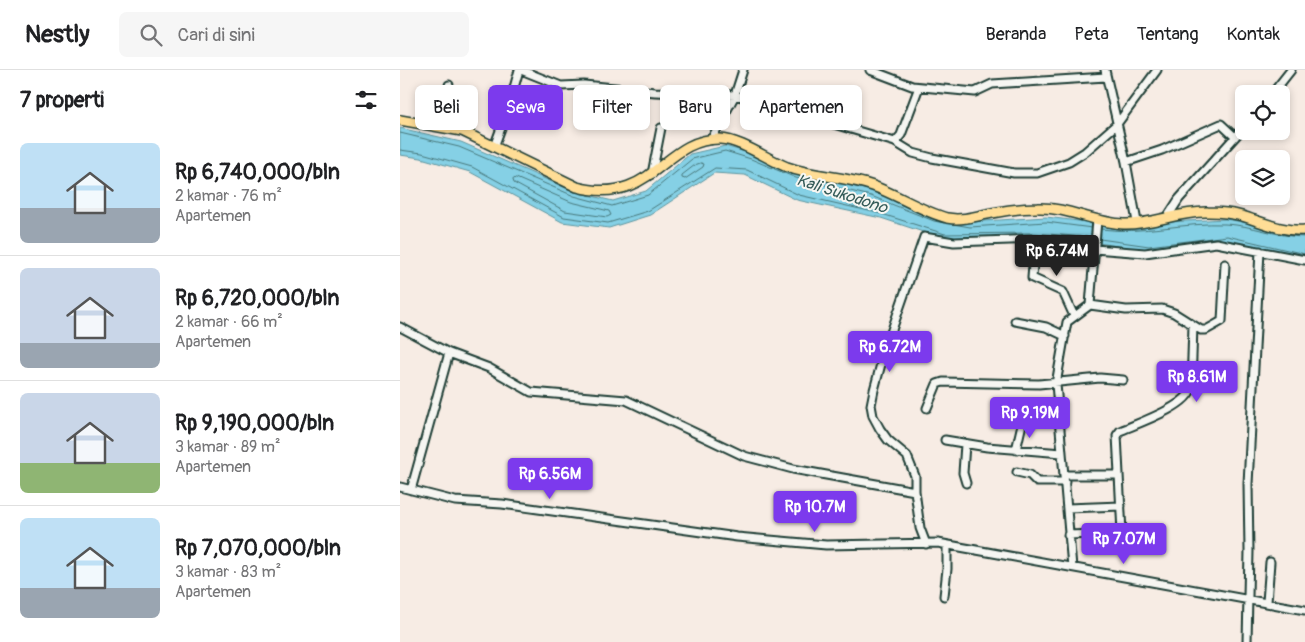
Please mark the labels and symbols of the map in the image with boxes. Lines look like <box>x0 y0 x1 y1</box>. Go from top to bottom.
water label: Kali Sukodono <box>794 170 891 218</box>
pin: Rp 6.74M <box>1005 234 1109 277</box>
pin: Rp 6.72M <box>838 330 942 373</box>
pin: Rp 8.61M <box>1145 360 1249 403</box>
pin: Rp 9.19M <box>978 396 1082 439</box>
pin: Rp 6.56M <box>498 458 602 500</box>
pin: Rp 10.7M <box>763 490 867 533</box>
pin: Rp 7.07M <box>1072 522 1176 565</box>

